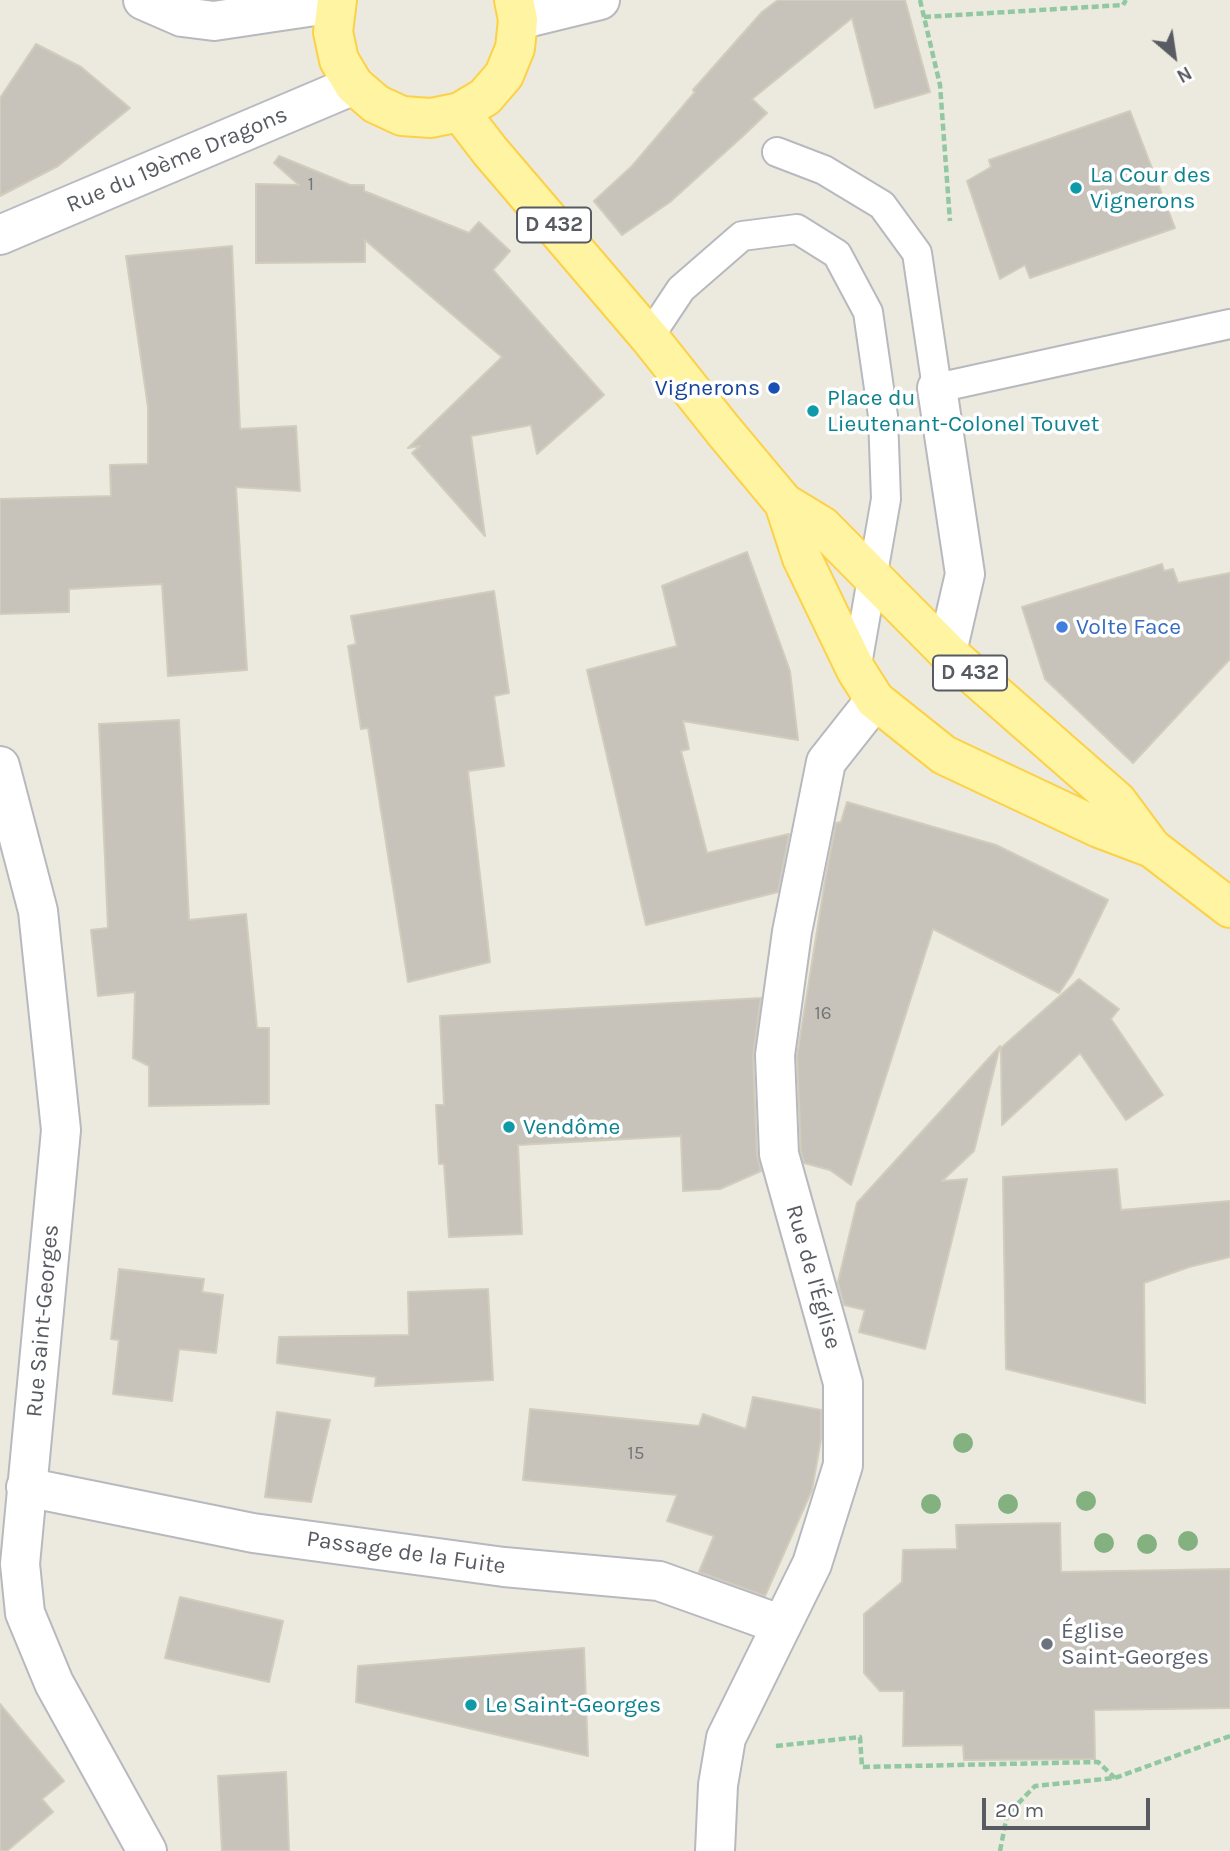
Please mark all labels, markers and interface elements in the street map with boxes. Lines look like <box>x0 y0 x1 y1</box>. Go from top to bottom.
north arrow <box>1139 21 1209 91</box>
text: N <box>1173 61 1195 87</box>
street label: Rue du 19ème Dragons <box>62 101 292 219</box>
place label: La Cour des Vignerons <box>1090 161 1211 215</box>
house number: 1 <box>308 174 314 196</box>
marker: La Cour des Vignerons <box>1068 180 1084 196</box>
road number: D 432 <box>517 208 591 243</box>
place label: Vignerons <box>655 374 760 402</box>
marker: Vignerons <box>766 380 782 396</box>
place label: Place du Lieutenant-Colonel Touvet <box>827 384 1099 438</box>
marker: Place du Lieutenant-Colonel Touvet <box>805 403 821 419</box>
place label: Volte Face <box>1076 613 1181 641</box>
marker: Volte Face <box>1054 619 1070 635</box>
road number: D 432 <box>933 656 1007 690</box>
house number: 16 <box>814 1003 832 1025</box>
place label: Vendôme <box>523 1113 620 1141</box>
marker: Vendôme <box>501 1119 517 1135</box>
street label: Rue de l'Église <box>779 1202 847 1352</box>
street label: Rue Saint-Georges <box>21 1224 65 1418</box>
house number: 15 <box>627 1443 645 1465</box>
street label: Passage de la Fuite <box>305 1525 507 1581</box>
place label: Église Saint-Georges <box>1061 1617 1209 1671</box>
marker: Église Saint-Georges <box>1039 1636 1055 1652</box>
place label: Le Saint-Georges <box>485 1691 661 1719</box>
marker: Le Saint-Georges <box>463 1697 479 1713</box>
scale bar <box>985 1784 1153 1828</box>
text: 20 m <box>995 1798 1044 1822</box>

